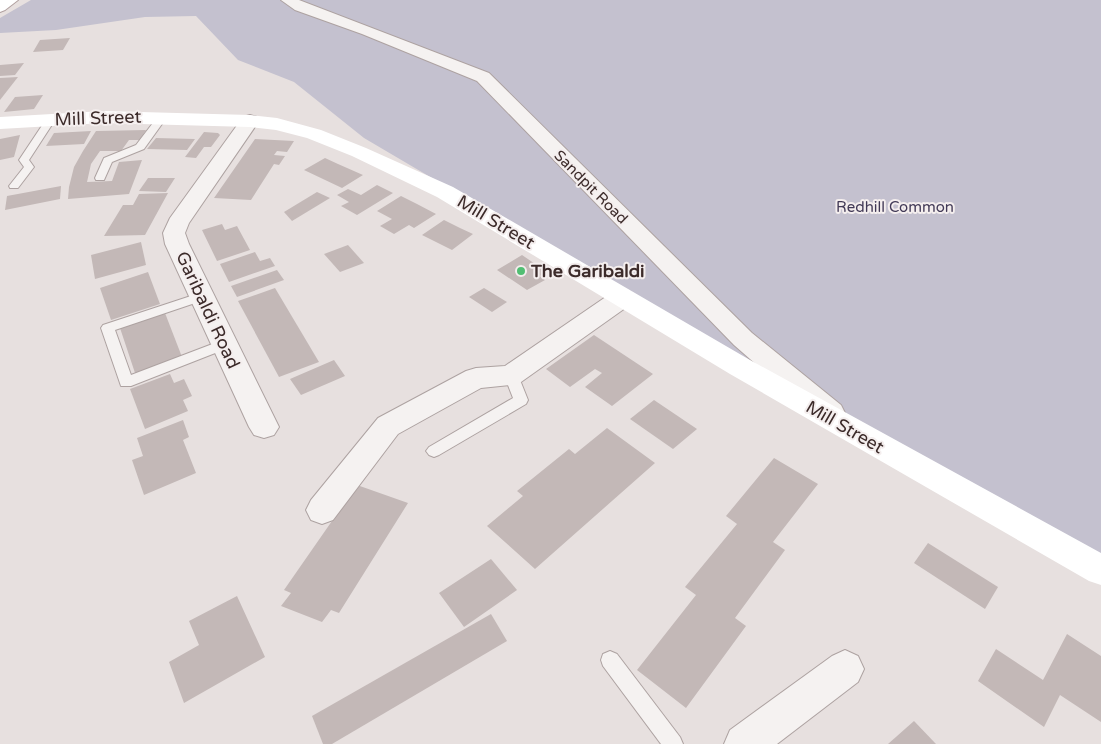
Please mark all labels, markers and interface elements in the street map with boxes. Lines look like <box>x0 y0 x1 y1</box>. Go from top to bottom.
street label: Mill Street <box>54 105 142 131</box>
street label: Sandpit Road <box>550 146 632 228</box>
street label: Mill Street <box>453 190 539 254</box>
park label: Redhill Common <box>836 198 954 216</box>
street label: Garibaldi Road <box>171 248 245 372</box>
place label: The Garibaldi <box>530 260 645 282</box>
marker: The Garibaldi <box>515 265 527 277</box>
street label: Mill Street <box>802 396 888 458</box>

